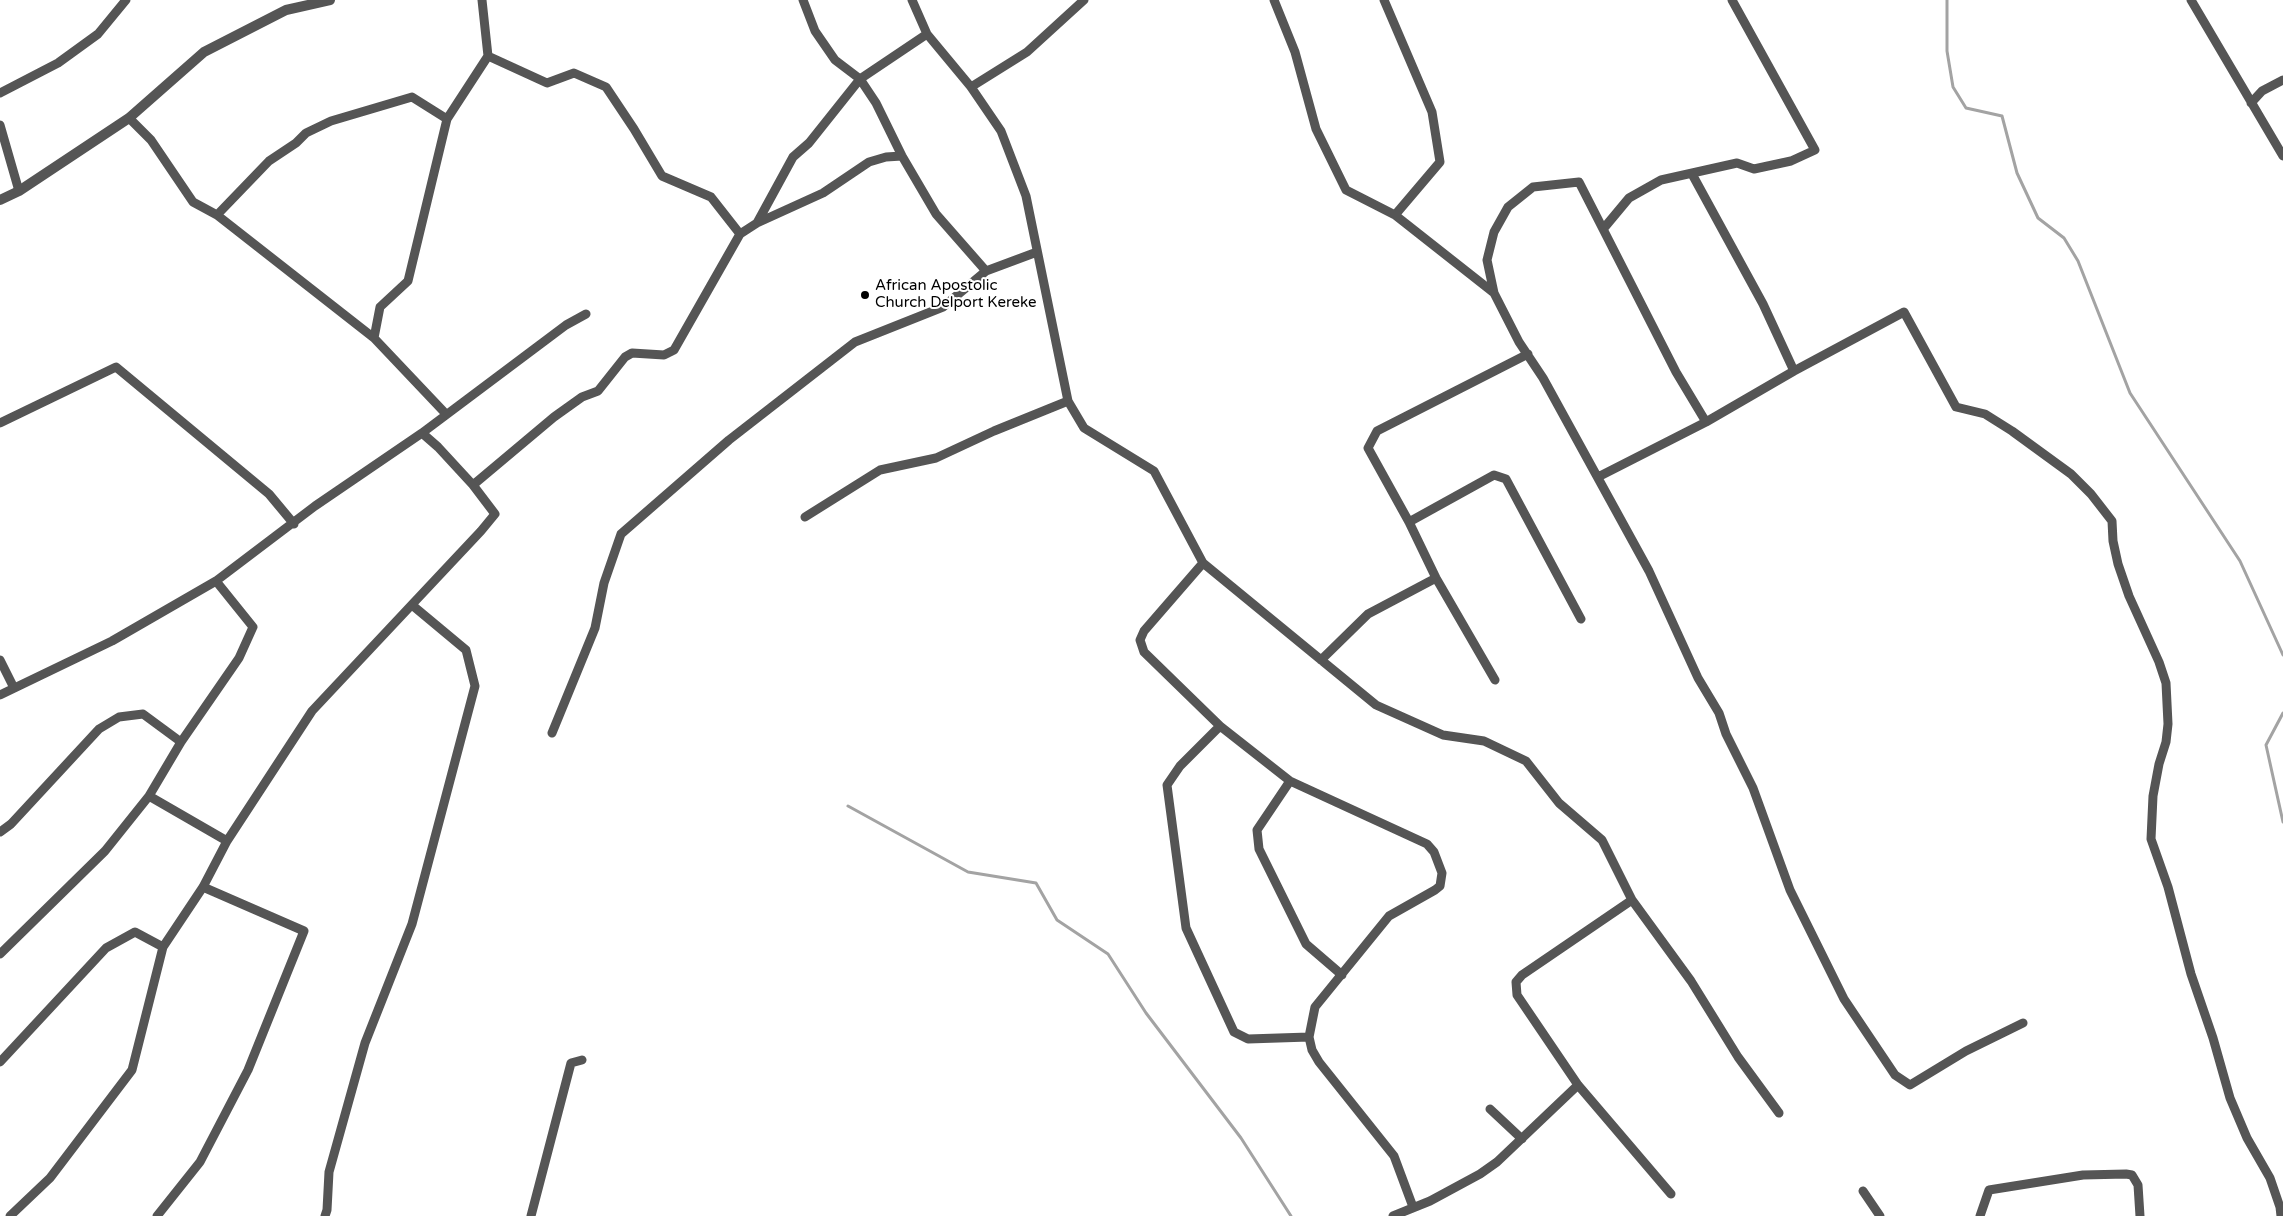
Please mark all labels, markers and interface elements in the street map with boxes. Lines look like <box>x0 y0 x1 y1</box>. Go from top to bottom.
place label: African Apostolic Church Delport Kereke <box>875 277 1036 312</box>
marker: African Apostolic Church Delport Kereke <box>859 289 871 301</box>

